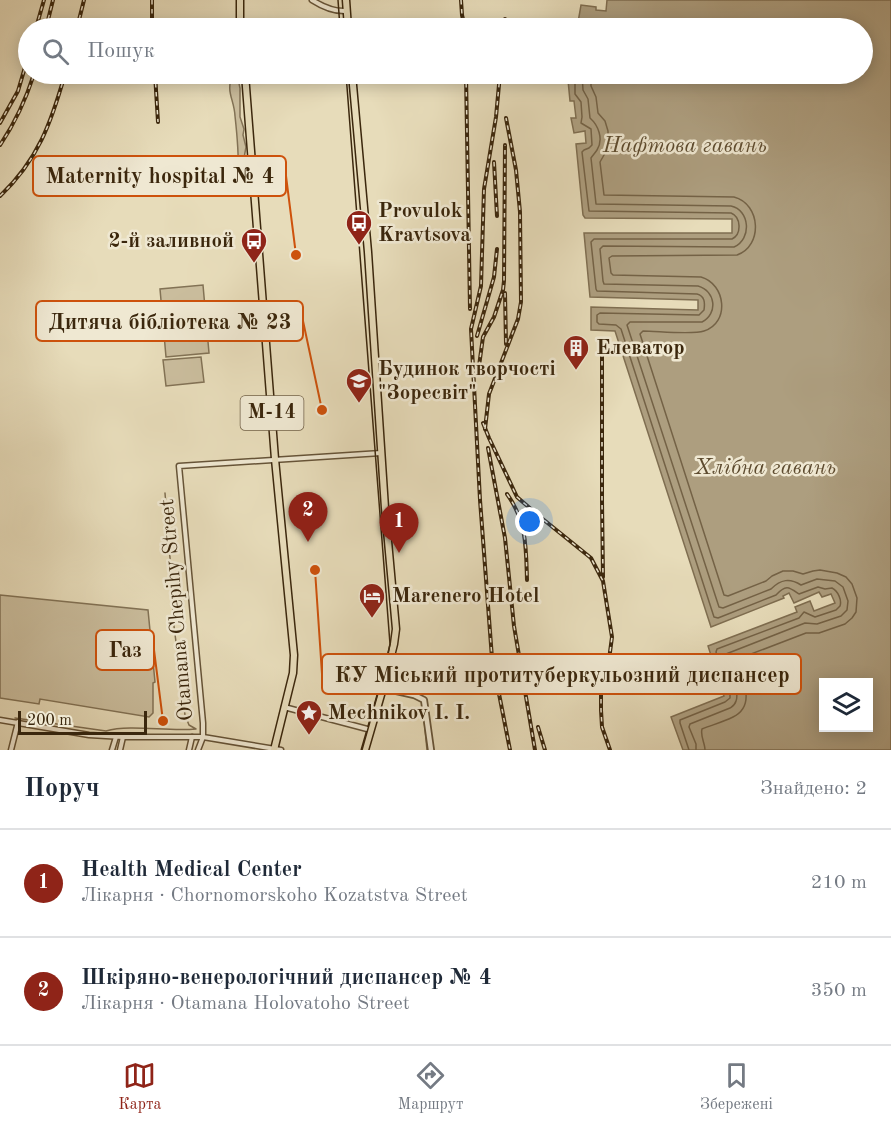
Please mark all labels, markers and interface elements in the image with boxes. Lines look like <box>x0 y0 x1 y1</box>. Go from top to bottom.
search box <box>18 18 873 84</box>
icon: search <box>39 35 72 68</box>
text: Пошук <box>87 40 155 62</box>
water label: Нафтова гавань <box>602 135 767 157</box>
callout: Maternity hospital № 4 <box>33 156 286 196</box>
text: Maternity hospital № 4 <box>45 166 275 188</box>
place label: Provulok Kravtsova <box>378 201 471 246</box>
bus stop icon: Provulok Kravtsova <box>344 208 374 246</box>
bus stop icon: 2-й заливной <box>239 226 269 264</box>
place label: 2-й заливной <box>108 231 234 252</box>
callout: Дитяча бібліотека № 23 <box>36 301 303 341</box>
text: Дитяча бібліотека № 23 <box>48 312 292 334</box>
building icon: Елеватор <box>561 333 591 371</box>
place label: Елеватор <box>596 338 685 359</box>
place label: Будинок творчості "Зоресвіт" <box>378 359 556 404</box>
school or university icon: Будинок творчості "Зоресвіт" <box>344 366 374 404</box>
road number: М-14 <box>240 396 304 430</box>
water label: Хлібна гавань <box>694 457 836 479</box>
pin: 2 <box>288 492 328 542</box>
street label: Otamana Chepihy Street <box>157 498 197 722</box>
pin: 1 <box>380 504 418 553</box>
your location <box>515 507 544 536</box>
hotel icon: Marenero Hotel <box>357 581 387 619</box>
place label: Marenero Hotel <box>392 586 539 607</box>
callout: Газ <box>96 630 154 670</box>
text: Газ <box>108 640 142 662</box>
callout: КУ Міський протитуберкульозний диспансер <box>322 654 801 694</box>
text: КУ Міський протитуберкульозний диспансер <box>334 665 790 687</box>
map controls <box>819 678 873 732</box>
button: layers <box>819 678 873 732</box>
place icon: Mechnikov I. І. <box>294 698 324 736</box>
place label: Mechnikov I. І. <box>328 703 470 724</box>
scale bar <box>18 708 147 736</box>
text: 200 m <box>27 713 72 729</box>
text: Поруч <box>24 776 100 802</box>
text: Знайдено: 2 <box>760 779 867 799</box>
text: Health Medical Center <box>81 859 302 881</box>
text: 1 <box>38 873 49 893</box>
text: 210 m <box>811 873 867 893</box>
text: Лікарня · Chornomorskoho Kozatstva Street <box>81 886 468 906</box>
text: Шкіряно-венерологічний диспансер № 4 <box>81 967 492 989</box>
text: 2 <box>38 981 49 1001</box>
text: 350 m <box>811 981 867 1001</box>
text: Лікарня · Otamana Holovatoho Street <box>81 994 410 1014</box>
tab: Карта <box>118 1059 161 1115</box>
tab: Маршрут <box>398 1059 464 1115</box>
tab: Збережені <box>700 1059 773 1115</box>

